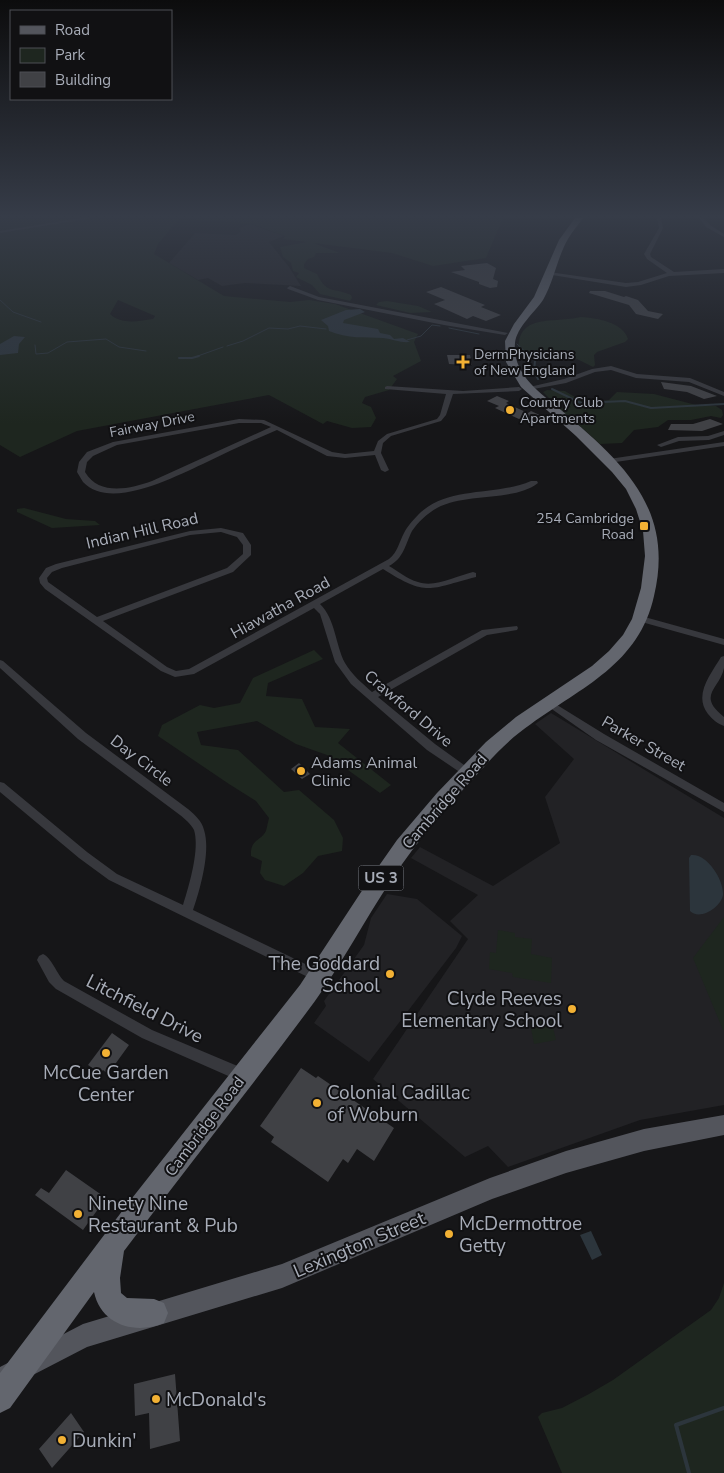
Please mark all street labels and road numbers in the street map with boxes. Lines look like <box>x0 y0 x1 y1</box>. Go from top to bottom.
street label: Fairway Drive <box>108 407 196 442</box>
street label: Indian Hill Road <box>84 507 201 555</box>
street label: Hiawatha Road <box>227 571 334 644</box>
street label: Crawford Drive <box>359 665 457 752</box>
street label: Parker Street <box>597 711 690 777</box>
street label: Day Circle <box>106 730 177 792</box>
street label: Cambridge Road <box>397 749 492 854</box>
road number: US 3 <box>358 866 404 890</box>
street label: Litchfield Drive <box>82 968 208 1050</box>
street label: Cambridge Road <box>160 1072 250 1181</box>
street label: Lexington Street <box>289 1205 430 1284</box>

